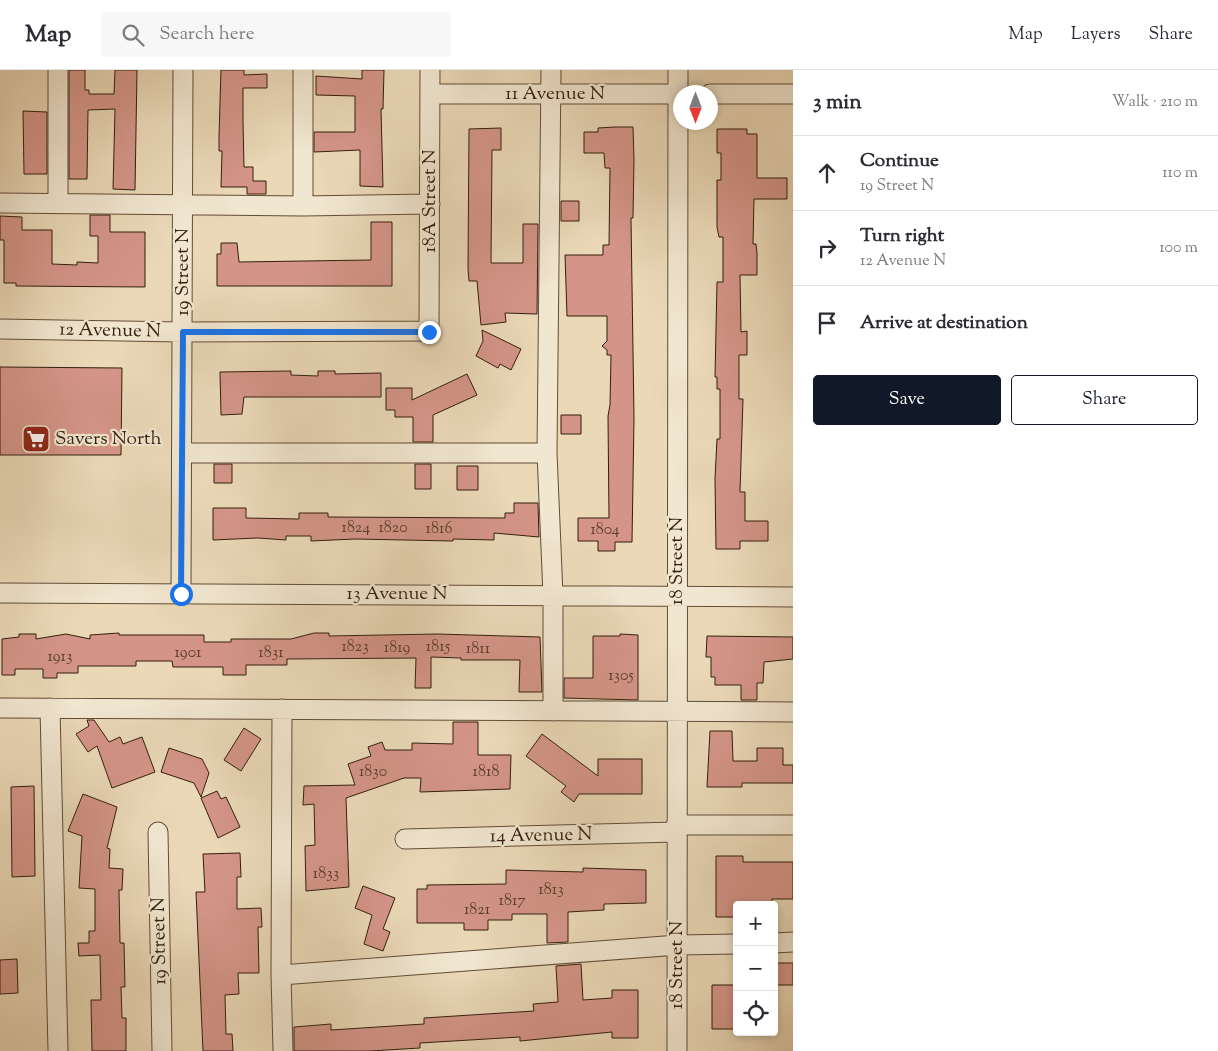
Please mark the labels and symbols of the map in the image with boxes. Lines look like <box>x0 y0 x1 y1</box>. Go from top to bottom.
street label: 11 Avenue N <box>505 81 605 108</box>
north arrow <box>673 85 718 130</box>
street label: 18A Street N <box>417 149 444 253</box>
street label: 19 Street N <box>170 228 197 316</box>
street label: 12 Avenue N <box>59 317 161 345</box>
route end <box>418 321 441 344</box>
supermarket icon: Savers North <box>21 424 51 454</box>
place label: Savers North <box>55 426 162 453</box>
house number: 1824 <box>342 517 370 540</box>
house number: 1820 <box>378 517 408 540</box>
street label: 18 Street N <box>664 517 691 605</box>
house number: 1816 <box>426 518 452 541</box>
house number: 1804 <box>590 519 620 542</box>
street label: 13 Avenue N <box>347 581 447 608</box>
route start <box>170 583 193 606</box>
house number: 1823 <box>341 636 369 659</box>
house number: 1815 <box>426 636 451 659</box>
house number: 1819 <box>384 637 410 660</box>
house number: 1811 <box>466 638 491 661</box>
house number: 1901 <box>175 642 202 665</box>
house number: 1831 <box>258 642 284 665</box>
house number: 1913 <box>48 646 72 669</box>
house number: 1305 <box>608 665 634 688</box>
house number: 1830 <box>359 761 387 784</box>
house number: 1818 <box>473 761 499 784</box>
street label: 14 Avenue N <box>489 822 593 850</box>
house number: 1833 <box>313 863 339 886</box>
house number: 1813 <box>538 879 564 902</box>
house number: 1817 <box>499 890 525 913</box>
street label: 19 Street N <box>146 897 174 985</box>
house number: 1821 <box>464 899 491 922</box>
street label: 18 Street N <box>664 921 691 1009</box>

